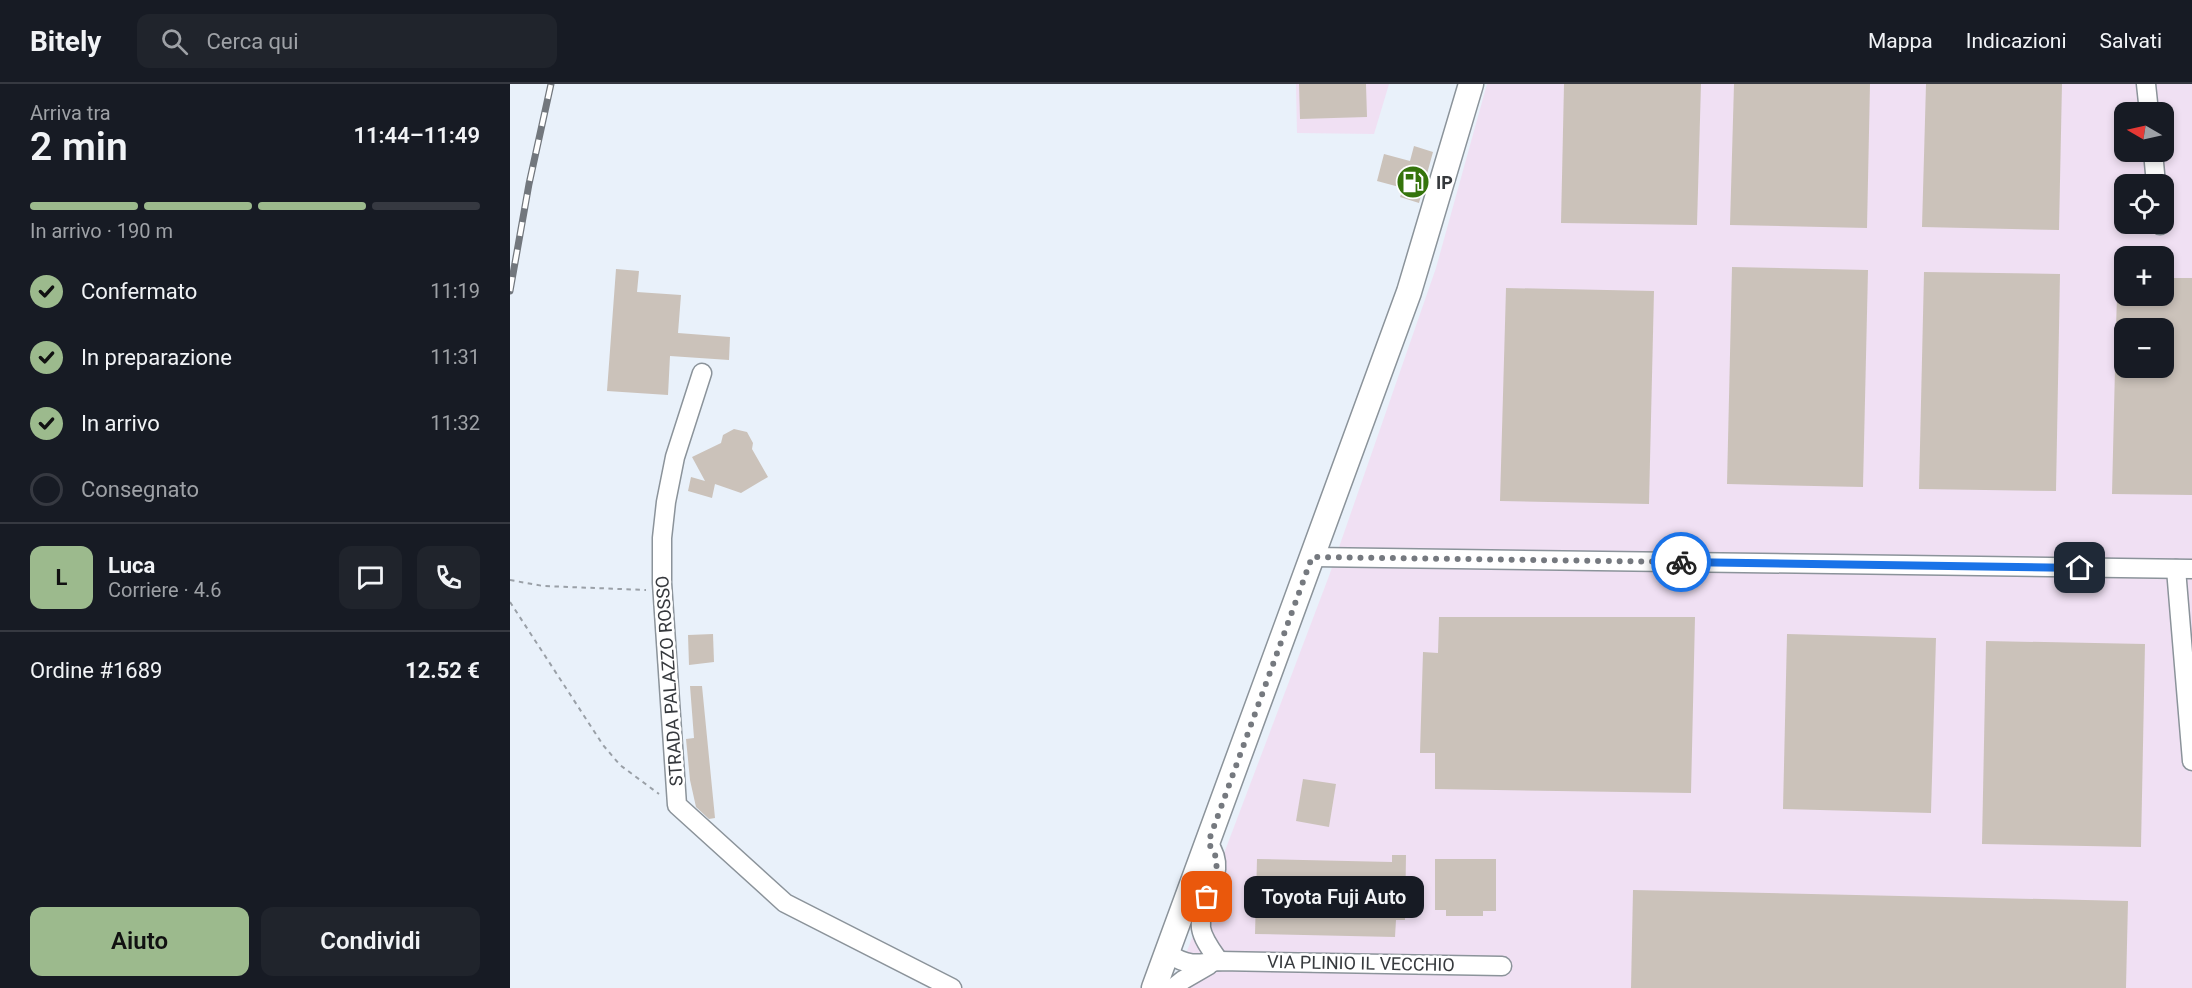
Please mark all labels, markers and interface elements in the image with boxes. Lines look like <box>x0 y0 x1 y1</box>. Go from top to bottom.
search box <box>137 14 557 68</box>
text: Bitely <box>30 25 101 58</box>
icon: search <box>158 25 191 58</box>
text: Cerca qui <box>206 29 299 54</box>
text: Mappa <box>1868 29 1933 53</box>
text: Indicazioni <box>1966 29 2067 53</box>
text: Salvati <box>2100 29 2162 53</box>
text: Arriva tra <box>30 101 111 125</box>
north arrow <box>2114 102 2174 162</box>
map controls <box>2114 102 2174 378</box>
text: 11:44–11:49 <box>353 123 480 148</box>
text: 2 min <box>30 124 128 170</box>
fuel station icon: IP <box>1395 164 1431 200</box>
place label: IP <box>1436 172 1453 193</box>
button: locate <box>2114 174 2174 234</box>
text: In arrivo · 190 m <box>30 219 173 243</box>
button: + <box>2114 246 2174 306</box>
icon: check <box>30 275 63 308</box>
text: Confermato <box>81 279 197 304</box>
text: 11:19 <box>430 279 480 303</box>
button: − <box>2114 318 2174 378</box>
icon: check <box>30 341 63 374</box>
text: In preparazione <box>81 345 232 370</box>
text: 11:31 <box>430 345 480 369</box>
icon: check <box>30 407 63 440</box>
text: In arrivo <box>81 411 160 436</box>
text: 11:32 <box>430 411 480 435</box>
text: Consegnato <box>81 477 199 502</box>
courier <box>1651 532 1711 592</box>
pin <box>2054 542 2105 593</box>
button: chat <box>339 546 402 609</box>
button: phone <box>417 546 480 609</box>
icon: bike <box>1665 546 1698 579</box>
icon: home <box>2063 551 2096 584</box>
text: Luca <box>108 553 155 578</box>
text: L <box>56 565 67 590</box>
street label: STRADA PALAZZO ROSSO <box>651 575 687 787</box>
text: Corriere · 4.6 <box>108 578 222 602</box>
text: Ordine #1689 <box>30 658 162 683</box>
text: 12.52 € <box>405 658 480 683</box>
pin <box>1181 871 1232 922</box>
callout: Toyota Fuji Auto <box>1243 876 1423 918</box>
icon: bag <box>1190 880 1223 913</box>
text: Toyota Fuji Auto <box>1262 885 1406 909</box>
button: Aiuto <box>30 907 249 976</box>
button: Condividi <box>261 907 480 976</box>
street label: VIA PLINIO IL VECCHIO <box>1267 951 1455 975</box>

